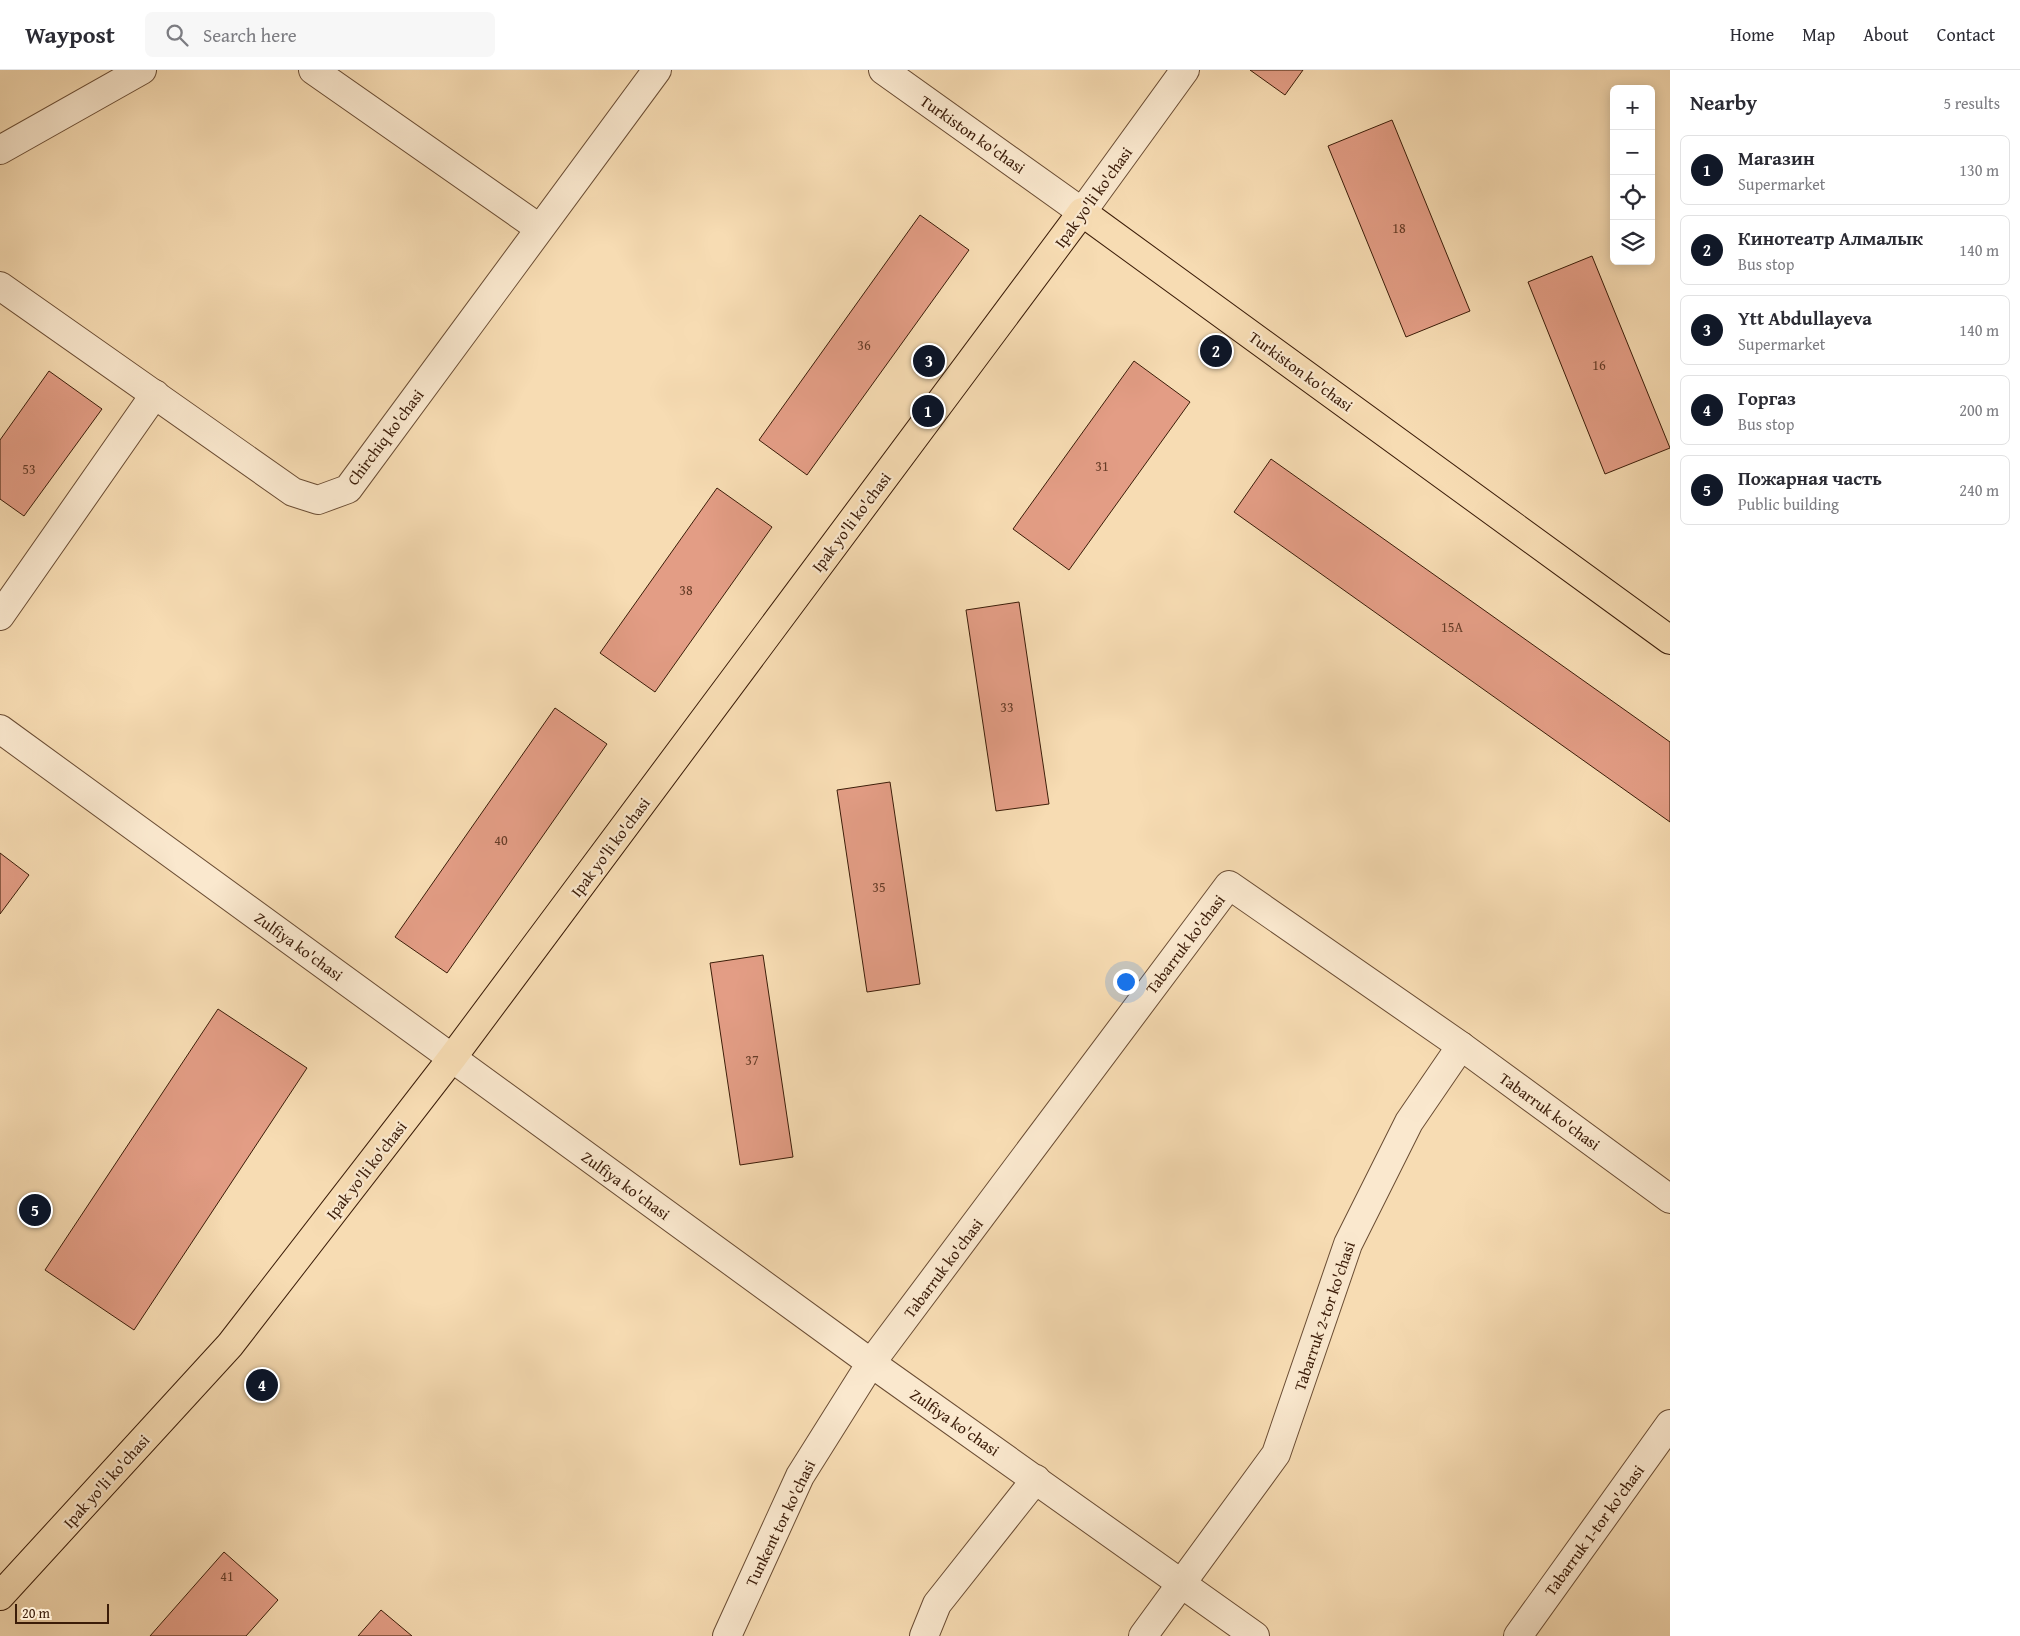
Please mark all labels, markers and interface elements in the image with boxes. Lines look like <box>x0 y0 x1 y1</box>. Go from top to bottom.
search box <box>145 12 495 57</box>
text: Waypost <box>25 17 115 52</box>
icon: search <box>163 21 191 49</box>
text: Search here <box>203 21 297 49</box>
text: Home <box>1730 21 1774 48</box>
text: Map <box>1802 21 1835 48</box>
text: About <box>1863 21 1909 48</box>
text: Contact <box>1937 21 1995 48</box>
map controls <box>1610 85 1655 265</box>
button: + <box>1610 85 1655 130</box>
text: Nearby <box>1690 87 1757 118</box>
street label: Turkiston ko'chasi <box>915 89 1031 180</box>
text: 5 results <box>1943 91 2000 115</box>
button: − <box>1610 130 1655 175</box>
street label: Ipak yo'li ko'chasi <box>1048 141 1138 252</box>
text: Магазин <box>1738 144 1815 172</box>
text: 1 <box>1703 158 1711 182</box>
text: 130 m <box>1959 158 1999 182</box>
text: Supermarket <box>1738 172 1825 196</box>
button: locate <box>1610 175 1655 220</box>
house number: 18 <box>1392 218 1406 238</box>
button: layers <box>1610 220 1655 265</box>
text: Кинотеатр Алмалык <box>1738 224 1923 252</box>
text: 2 <box>1703 238 1711 262</box>
text: 140 m <box>1959 238 1999 262</box>
text: Bus stop <box>1738 252 1794 276</box>
text: Ytt Abdullayeva <box>1738 304 1872 332</box>
text: 3 <box>1703 318 1711 342</box>
text: 140 m <box>1959 318 1999 342</box>
street label: Turkiston ko'chasi <box>1244 325 1359 417</box>
pin: 2 <box>1200 332 1232 370</box>
text: Supermarket <box>1738 332 1825 356</box>
house number: 36 <box>857 335 871 355</box>
pin: 3 <box>913 342 945 380</box>
house number: 16 <box>1592 355 1606 375</box>
street label: Chirchiq ko'chasi <box>341 383 430 490</box>
text: Горгаз <box>1738 384 1796 412</box>
pin: 1 <box>912 392 944 430</box>
text: 4 <box>1703 398 1711 422</box>
text: 200 m <box>1959 398 1999 422</box>
text: Bus stop <box>1738 412 1794 436</box>
house number: 31 <box>1095 456 1109 476</box>
house number: 53 <box>22 459 36 479</box>
text: Пожарная часть <box>1738 464 1882 492</box>
street label: Ipak yo'li ko'chasi <box>805 467 897 577</box>
text: 5 <box>1703 478 1711 502</box>
text: 240 m <box>1959 478 1999 502</box>
text: Public building <box>1738 492 1839 516</box>
house number: 38 <box>679 580 693 600</box>
house number: 15А <box>1441 617 1463 637</box>
house number: 33 <box>1000 697 1014 717</box>
street label: Ipak yo'li ko'chasi <box>564 792 656 902</box>
house number: 40 <box>494 830 508 850</box>
house number: 35 <box>872 877 886 897</box>
street label: Tabarruk ko'chasi <box>1139 889 1231 999</box>
street label: Zulfiya ko'chasi <box>250 906 349 987</box>
your location <box>1113 969 1139 995</box>
house number: 37 <box>745 1050 759 1070</box>
street label: Tabarruk ko'chasi <box>1495 1066 1606 1156</box>
street label: Ipak yo'li ko'chasi <box>320 1115 413 1224</box>
street label: Zulfiya ko'chasi <box>577 1145 676 1226</box>
pin: 5 <box>19 1191 51 1229</box>
street label: Tabarruk ko'chasi <box>897 1213 989 1323</box>
street label: Tabarruk 2-tor ko'chasi <box>1287 1238 1361 1394</box>
pin: 4 <box>246 1366 278 1404</box>
street label: Zulfiya ko'chasi <box>905 1382 1005 1462</box>
street label: Ipak yo'li ko'chasi <box>57 1428 155 1533</box>
street label: Tunkent tor ko'chasi <box>739 1455 821 1590</box>
street label: Tabarruk 1-tor ko'chasi <box>1538 1459 1650 1600</box>
house number: 41 <box>220 1566 234 1586</box>
scale bar <box>15 1601 109 1624</box>
text: 20 m <box>22 1603 50 1623</box>

